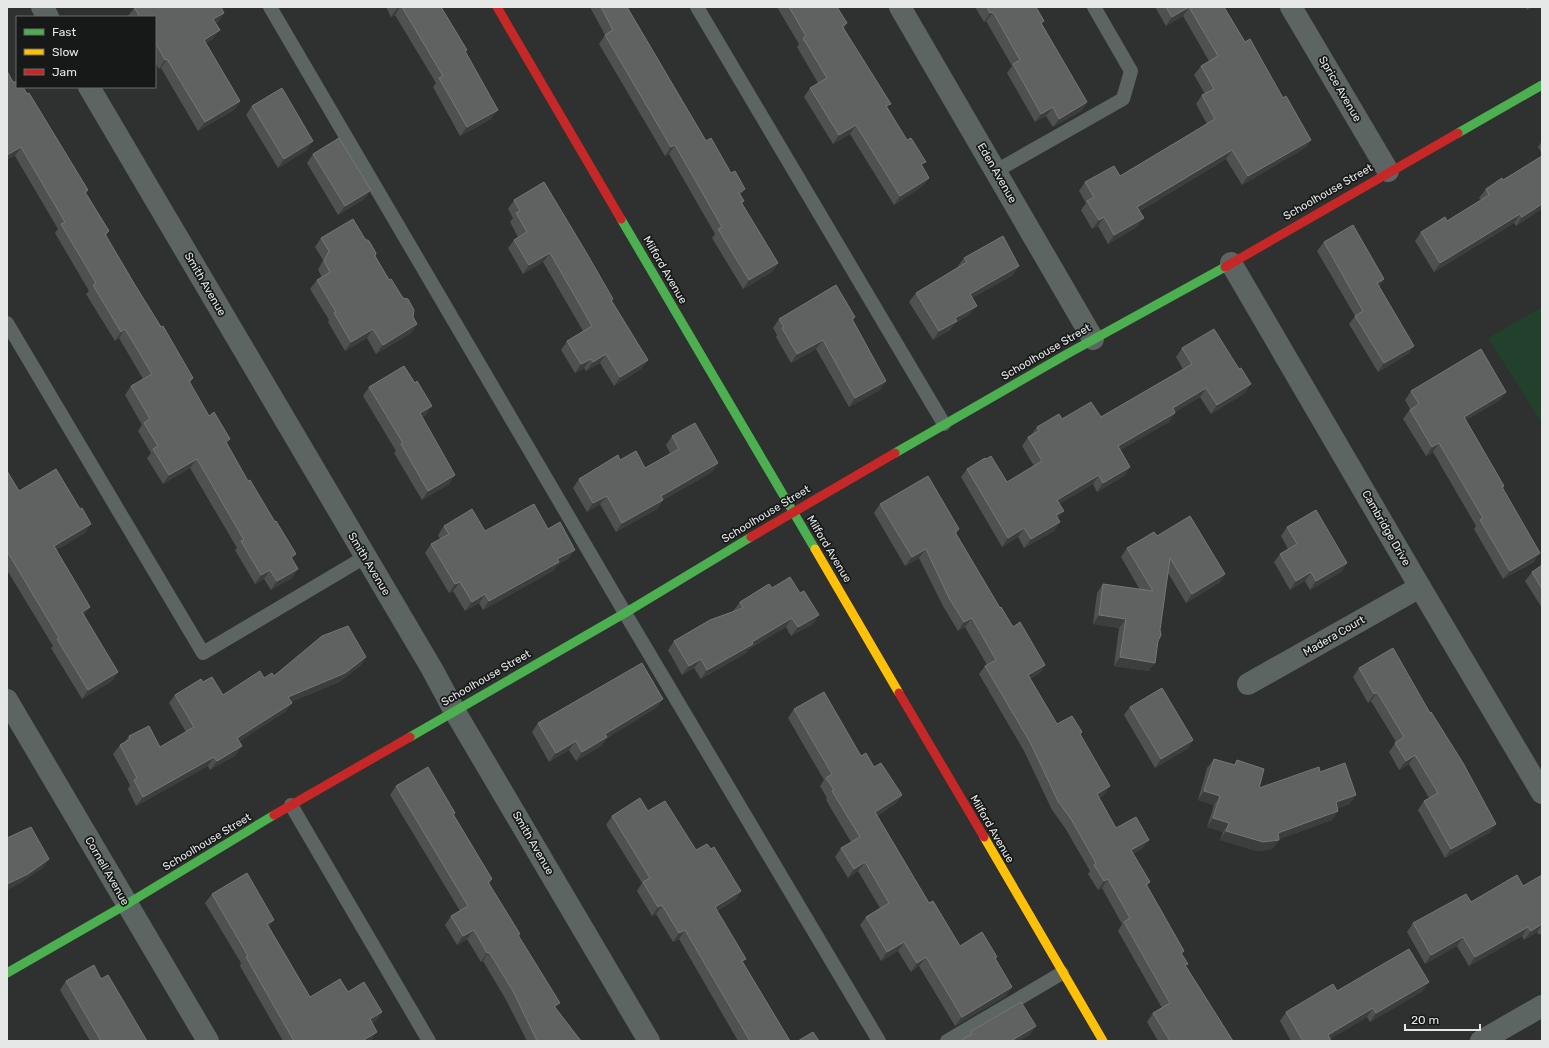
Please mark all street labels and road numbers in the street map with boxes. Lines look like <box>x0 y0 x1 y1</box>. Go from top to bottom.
street label: Sprice Avenue <box>1316 54 1364 124</box>
street label: Eden Avenue <box>975 141 1019 205</box>
street label: Schoolhouse Street <box>1281 161 1376 223</box>
street label: Milford Avenue <box>640 234 690 306</box>
street label: Smith Avenue <box>182 250 228 318</box>
street label: Schoolhouse Street <box>999 321 1094 383</box>
street label: Schoolhouse Street <box>719 482 813 546</box>
street label: Cambridge Drive <box>1359 488 1413 568</box>
street label: Milford Avenue <box>804 513 854 585</box>
street label: Smith Avenue <box>345 530 393 598</box>
street label: Madera Court <box>1301 613 1368 659</box>
street label: Schoolhouse Street <box>439 647 534 709</box>
street label: Milford Avenue <box>967 793 1017 865</box>
street label: Smith Avenue <box>510 809 556 877</box>
street label: Schoolhouse Street <box>160 810 254 874</box>
street label: Cornell Avenue <box>82 834 132 908</box>

